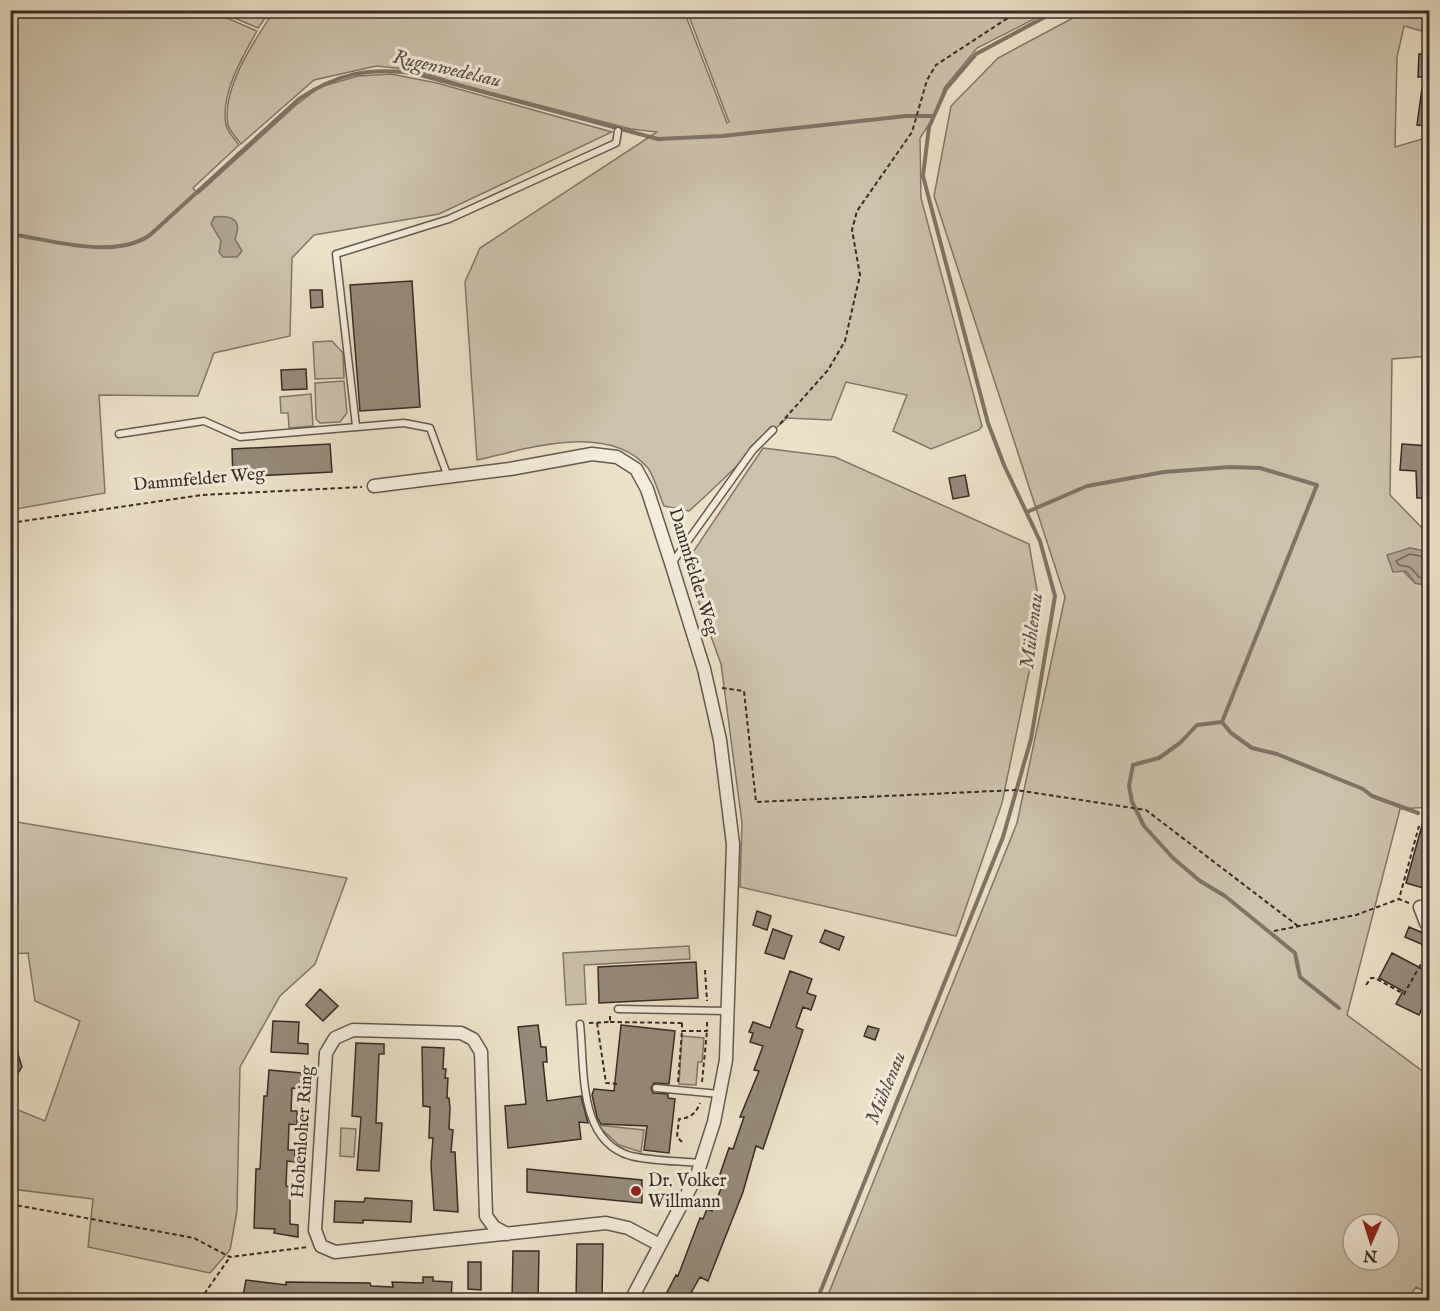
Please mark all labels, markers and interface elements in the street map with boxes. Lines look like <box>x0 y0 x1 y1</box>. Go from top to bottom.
water label: Rugenwedelsau <box>390 44 504 95</box>
street label: Dammfelder Weg <box>132 463 266 497</box>
street label: Dammfelder Weg <box>663 505 723 639</box>
water label: Mühlenau <box>1015 592 1049 670</box>
water label: Mühlenau <box>860 1048 912 1128</box>
street label: Hohenloher Ring <box>287 1065 319 1199</box>
place label: Dr. Volker Willmann <box>648 1170 727 1214</box>
marker: Dr. Volker Willmann <box>629 1184 643 1198</box>
north arrow <box>1341 1212 1401 1272</box>
text: N <box>1363 1245 1379 1265</box>

